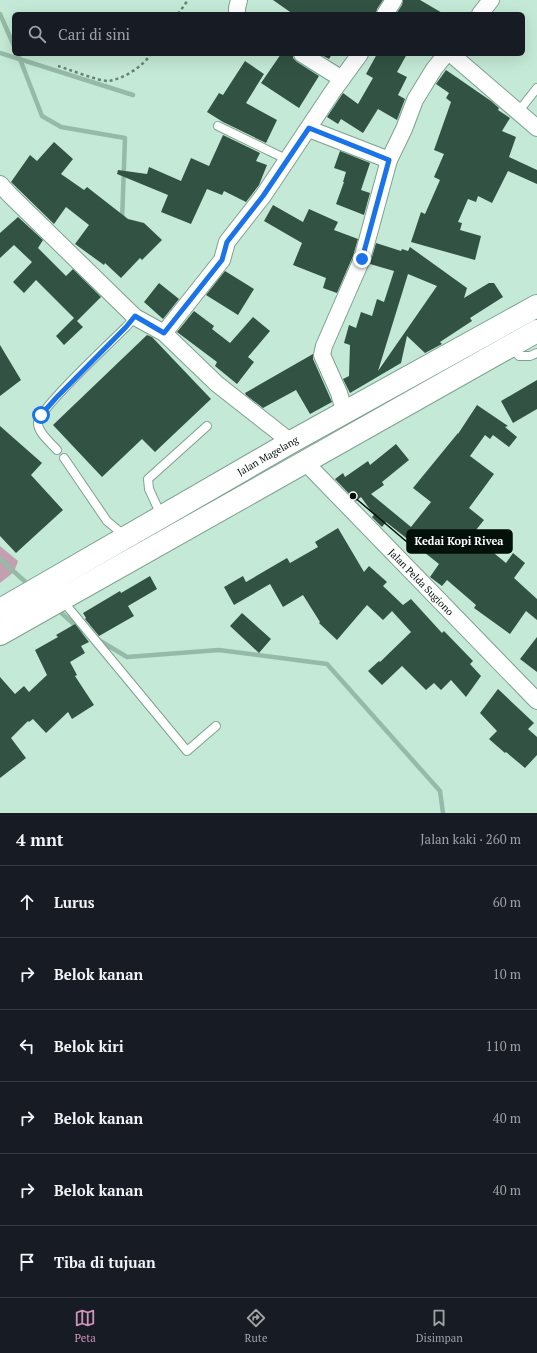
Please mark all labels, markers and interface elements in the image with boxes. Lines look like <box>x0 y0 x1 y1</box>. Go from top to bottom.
search box <box>12 12 525 56</box>
icon: search <box>26 23 48 45</box>
text: Cari di sini <box>58 24 130 44</box>
route end <box>353 250 371 268</box>
route start <box>32 406 50 424</box>
street label: Jalan Magelang <box>235 433 301 478</box>
callout: Kedai Kopi Rivea <box>407 530 512 553</box>
text: Kedai Kopi Rivea <box>415 534 503 548</box>
street label: Jalan Pelda Sugiono <box>386 546 457 618</box>
text: 4 mnt <box>16 828 64 851</box>
text: Jalan kaki · 260 m <box>420 830 521 848</box>
icon: ahead <box>16 891 38 913</box>
text: Lurus <box>54 892 95 912</box>
text: 60 m <box>493 893 521 911</box>
icon: right <box>16 963 38 985</box>
text: Belok kanan <box>54 964 143 984</box>
text: 10 m <box>493 965 521 983</box>
icon: left <box>16 1035 38 1057</box>
text: Belok kiri <box>54 1036 124 1056</box>
text: 110 m <box>486 1037 521 1055</box>
icon: right <box>16 1107 38 1129</box>
text: Belok kanan <box>54 1108 143 1128</box>
text: 40 m <box>493 1109 521 1127</box>
icon: right <box>16 1179 38 1201</box>
text: Belok kanan <box>54 1180 143 1200</box>
text: 40 m <box>493 1181 521 1199</box>
icon: arrive <box>16 1251 38 1273</box>
text: Tiba di tujuan <box>54 1252 156 1272</box>
tab: Peta <box>74 1307 96 1345</box>
tab: Rute <box>245 1307 267 1345</box>
tab: Disimpan <box>416 1307 463 1345</box>

